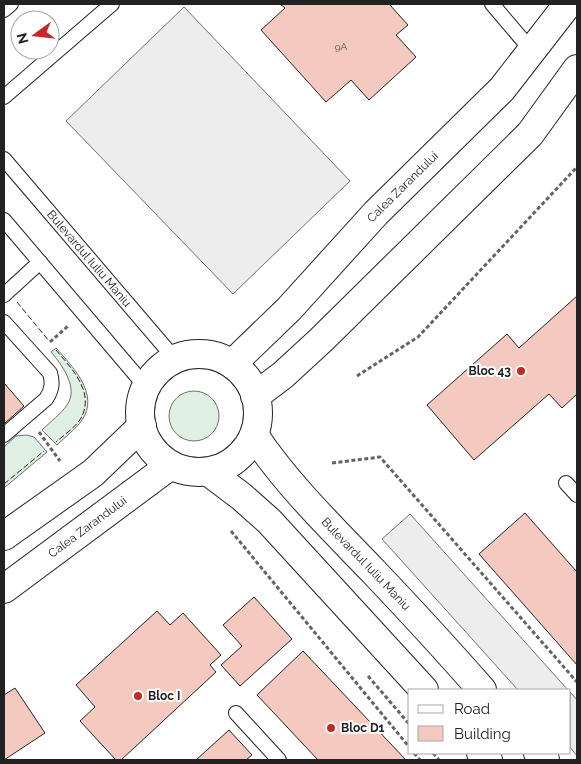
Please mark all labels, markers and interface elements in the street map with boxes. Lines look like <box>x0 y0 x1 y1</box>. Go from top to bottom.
north arrow <box>10 10 60 60</box>
text: N <box>13 31 32 46</box>
house number: 9A <box>335 41 348 52</box>
street label: Calea Zarandului <box>364 149 441 225</box>
street label: Bulevardul Iuliu Maniu <box>44 207 134 310</box>
place label: Bloc 43 <box>469 364 511 378</box>
marker: Bloc 43 <box>515 365 527 377</box>
street label: Calea Zarandului <box>46 493 129 561</box>
street label: Bulevardul Iuliu Maniu <box>318 515 413 613</box>
place label: Bloc I <box>148 689 180 703</box>
legend <box>408 689 571 754</box>
marker: Bloc I <box>132 690 144 702</box>
text: Road <box>454 700 490 718</box>
place label: Bloc D1 <box>341 721 384 735</box>
marker: Bloc D1 <box>325 722 337 734</box>
text: Building <box>454 725 511 743</box>

